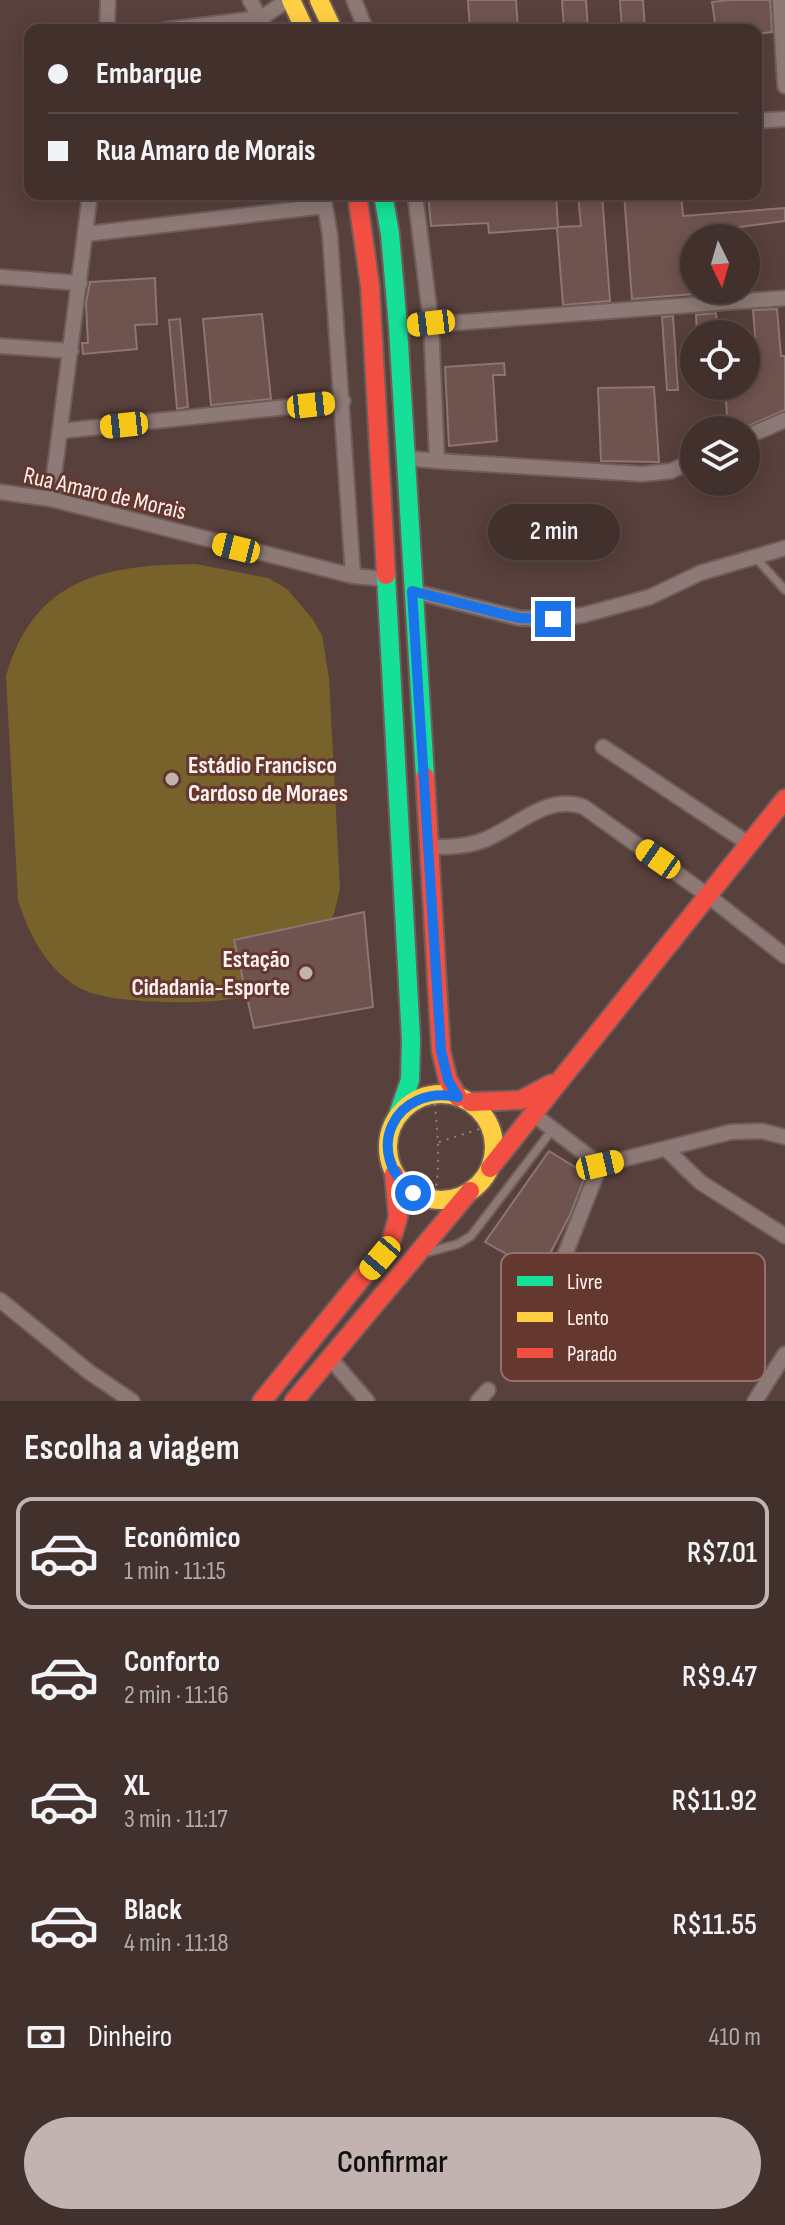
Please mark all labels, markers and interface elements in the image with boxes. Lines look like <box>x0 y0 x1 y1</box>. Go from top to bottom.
text: Embarque <box>96 56 202 92</box>
text: Rua Amaro de Morais <box>96 133 316 169</box>
north arrow <box>680 224 760 304</box>
map controls <box>680 224 760 496</box>
car <box>406 308 456 338</box>
button: locate <box>680 320 760 400</box>
car <box>286 391 336 419</box>
car <box>99 411 149 439</box>
button: layers <box>680 416 760 496</box>
street label: Rua Amaro de Morais <box>21 461 189 526</box>
callout: 2 min <box>487 503 619 559</box>
text: 2 min <box>530 516 578 547</box>
car <box>210 531 262 565</box>
route end <box>535 601 571 637</box>
place label: Estádio Francisco Cardoso de Moraes <box>188 751 348 808</box>
marker: Estádio Francisco Cardoso de Moraes <box>163 770 181 788</box>
car <box>631 835 685 883</box>
place label: Estação Cidadania-Esporte <box>131 945 290 1002</box>
marker: Estação Cidadania-Esporte <box>297 964 315 982</box>
car <box>574 1148 626 1182</box>
route start <box>395 1175 431 1211</box>
car <box>355 1232 405 1284</box>
legend <box>501 1253 765 1381</box>
text: Livre <box>567 1269 603 1296</box>
text: Lento <box>567 1305 609 1332</box>
text: Parado <box>567 1341 617 1368</box>
text: Escolha a viagem <box>24 1427 240 1470</box>
icon: car <box>28 1517 100 1589</box>
text: Econômico <box>124 1520 241 1556</box>
text: R$7.01 <box>687 1535 757 1571</box>
text: 1 min · 11:15 <box>124 1556 226 1587</box>
icon: car <box>28 1641 100 1713</box>
text: Conforto <box>124 1644 220 1680</box>
text: R$9.47 <box>682 1659 757 1695</box>
text: 2 min · 11:16 <box>124 1680 229 1711</box>
icon: car <box>28 1765 100 1837</box>
text: XL <box>124 1768 150 1804</box>
text: R$11.92 <box>672 1783 757 1819</box>
text: 3 min · 11:17 <box>124 1804 228 1835</box>
icon: car <box>28 1889 100 1961</box>
text: Black <box>124 1892 182 1928</box>
text: R$11.55 <box>673 1907 757 1943</box>
text: 4 min · 11:18 <box>124 1928 229 1959</box>
icon: cash <box>24 2015 68 2059</box>
text: Dinheiro <box>88 2019 172 2055</box>
text: 410 m <box>709 2022 761 2053</box>
button: Confirmar <box>24 2117 761 2209</box>

